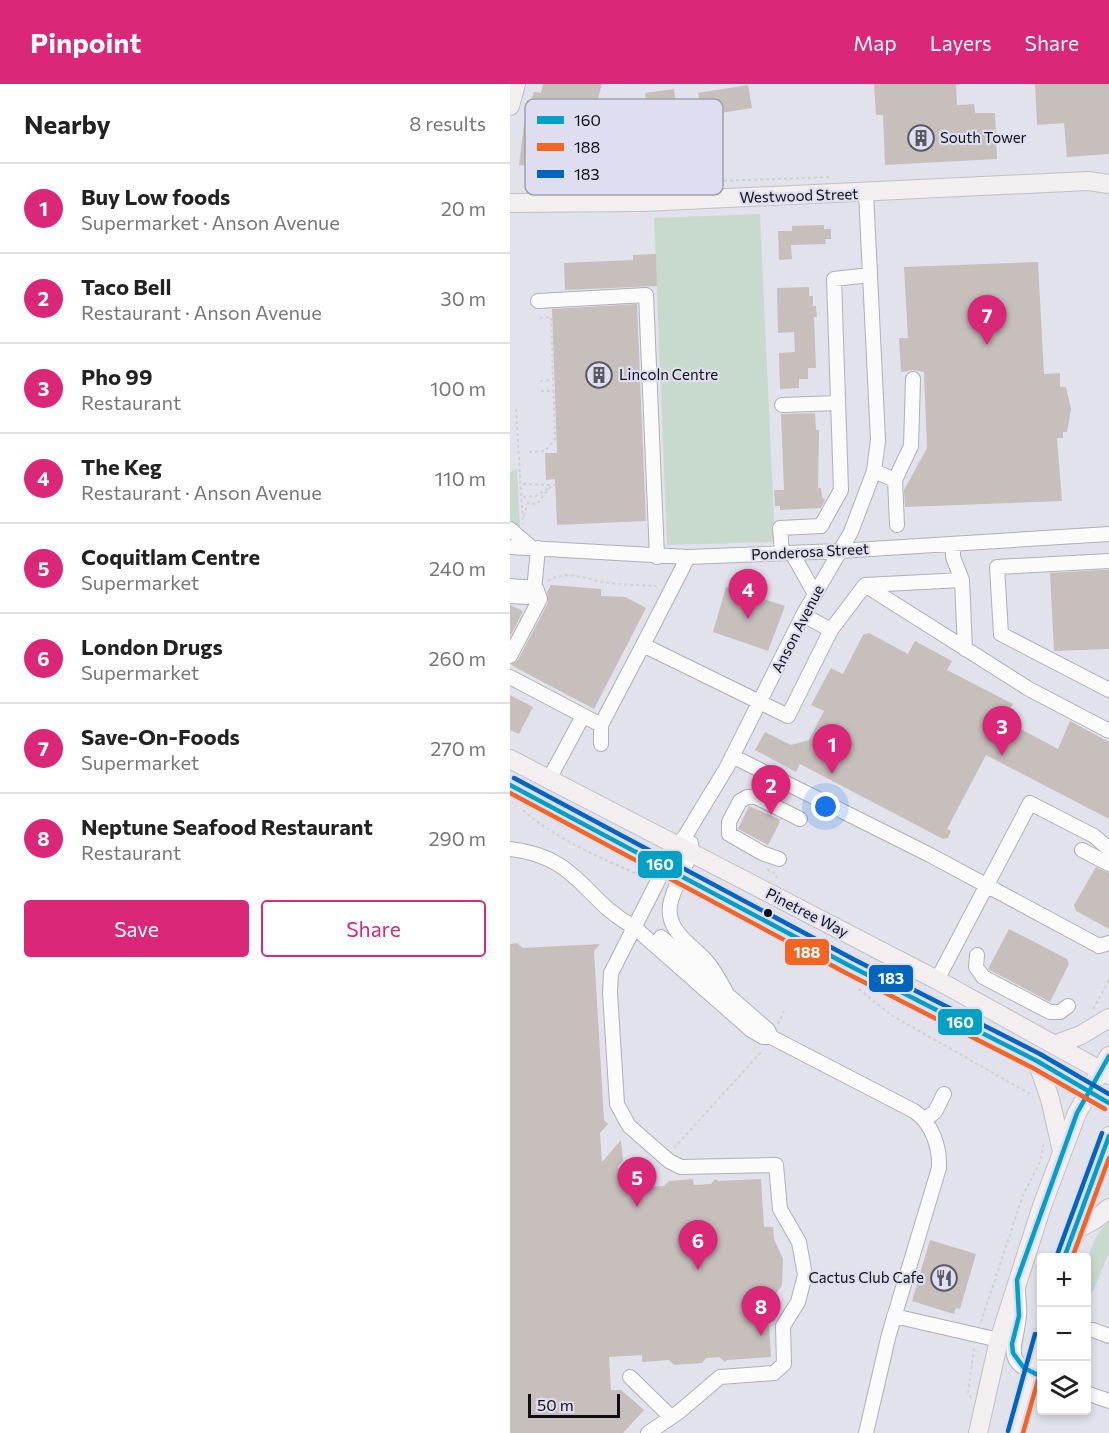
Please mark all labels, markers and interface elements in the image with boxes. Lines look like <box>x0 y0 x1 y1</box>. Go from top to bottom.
text: Pinpoint <box>30 25 141 59</box>
text: Map <box>853 30 897 55</box>
text: Layers <box>930 30 992 55</box>
text: Share <box>1025 30 1079 55</box>
legend <box>525 99 723 195</box>
text: Nearby <box>24 108 111 139</box>
text: 160 <box>574 110 601 129</box>
text: 8 results <box>409 111 486 135</box>
building icon: South Tower <box>906 123 936 153</box>
place label: South Tower <box>940 128 1027 146</box>
text: 188 <box>574 137 600 156</box>
text: 183 <box>574 164 600 183</box>
text: Buy Low foods <box>81 183 230 210</box>
street label: Westwood Street <box>739 184 859 206</box>
text: 1 <box>39 196 48 220</box>
text: 20 m <box>441 196 486 220</box>
text: Supermarket · Anson Avenue <box>81 210 340 234</box>
text: Taco Bell <box>81 273 171 300</box>
text: 2 <box>38 286 49 310</box>
text: 30 m <box>440 286 486 310</box>
pin: 7 <box>968 296 1006 345</box>
text: Restaurant · Anson Avenue <box>81 300 322 324</box>
building icon: Lincoln Centre <box>584 360 614 390</box>
text: Pho 99 <box>81 363 153 390</box>
place label: Lincoln Centre <box>619 365 718 383</box>
text: 3 <box>38 376 49 400</box>
text: 100 m <box>430 376 486 400</box>
text: Restaurant <box>81 390 181 414</box>
text: The Keg <box>81 453 162 480</box>
text: 4 <box>37 466 50 490</box>
text: 110 m <box>435 466 486 490</box>
text: Restaurant · Anson Avenue <box>81 480 322 504</box>
street label: Ponderosa Street <box>751 539 869 563</box>
text: Coquitlam Centre <box>81 543 260 570</box>
text: 5 <box>38 556 49 580</box>
text: 240 m <box>429 556 486 580</box>
text: Supermarket <box>81 570 199 594</box>
pin: 4 <box>728 570 768 619</box>
street label: Anson Avenue <box>767 582 827 675</box>
text: London Drugs <box>81 633 223 660</box>
text: 6 <box>37 646 50 670</box>
text: 260 m <box>428 646 486 670</box>
text: Supermarket <box>81 660 199 684</box>
pin: 3 <box>982 706 1022 756</box>
text: Save-On-Foods <box>81 723 240 750</box>
pin: 1 <box>812 724 852 774</box>
text: 7 <box>38 736 49 760</box>
text: 270 m <box>430 736 486 760</box>
text: Supermarket <box>81 750 199 774</box>
pin: 2 <box>752 766 790 815</box>
your location <box>811 792 840 821</box>
text: Neptune Seafood Restaurant <box>81 813 373 840</box>
text: 8 <box>37 826 50 850</box>
text: 290 m <box>428 826 486 850</box>
text: Restaurant <box>81 840 181 864</box>
line badge: 160 <box>637 850 683 879</box>
text: 160 <box>646 854 674 873</box>
street label: Pinetree Way <box>763 884 852 941</box>
button: Save <box>24 900 249 957</box>
button: Share <box>261 900 486 957</box>
unlabelled marker <box>762 907 774 919</box>
line badge: 188 <box>784 938 830 966</box>
text: 188 <box>793 942 821 961</box>
line badge: 183 <box>868 964 914 993</box>
text: 183 <box>878 968 904 987</box>
line badge: 160 <box>937 1008 983 1036</box>
text: 160 <box>946 1012 974 1031</box>
pin: 5 <box>618 1158 656 1207</box>
pin: 6 <box>678 1220 717 1270</box>
map controls <box>1037 1253 1091 1415</box>
button: + <box>1037 1253 1091 1307</box>
restaurant icon: Cactus Club Cafe <box>929 1263 959 1293</box>
place label: Cactus Club Cafe <box>808 1268 924 1286</box>
pin: 8 <box>742 1286 780 1336</box>
button: − <box>1037 1307 1091 1361</box>
button: layers <box>1037 1361 1091 1415</box>
scale bar <box>528 1391 620 1418</box>
text: 50 m <box>537 1395 574 1414</box>

